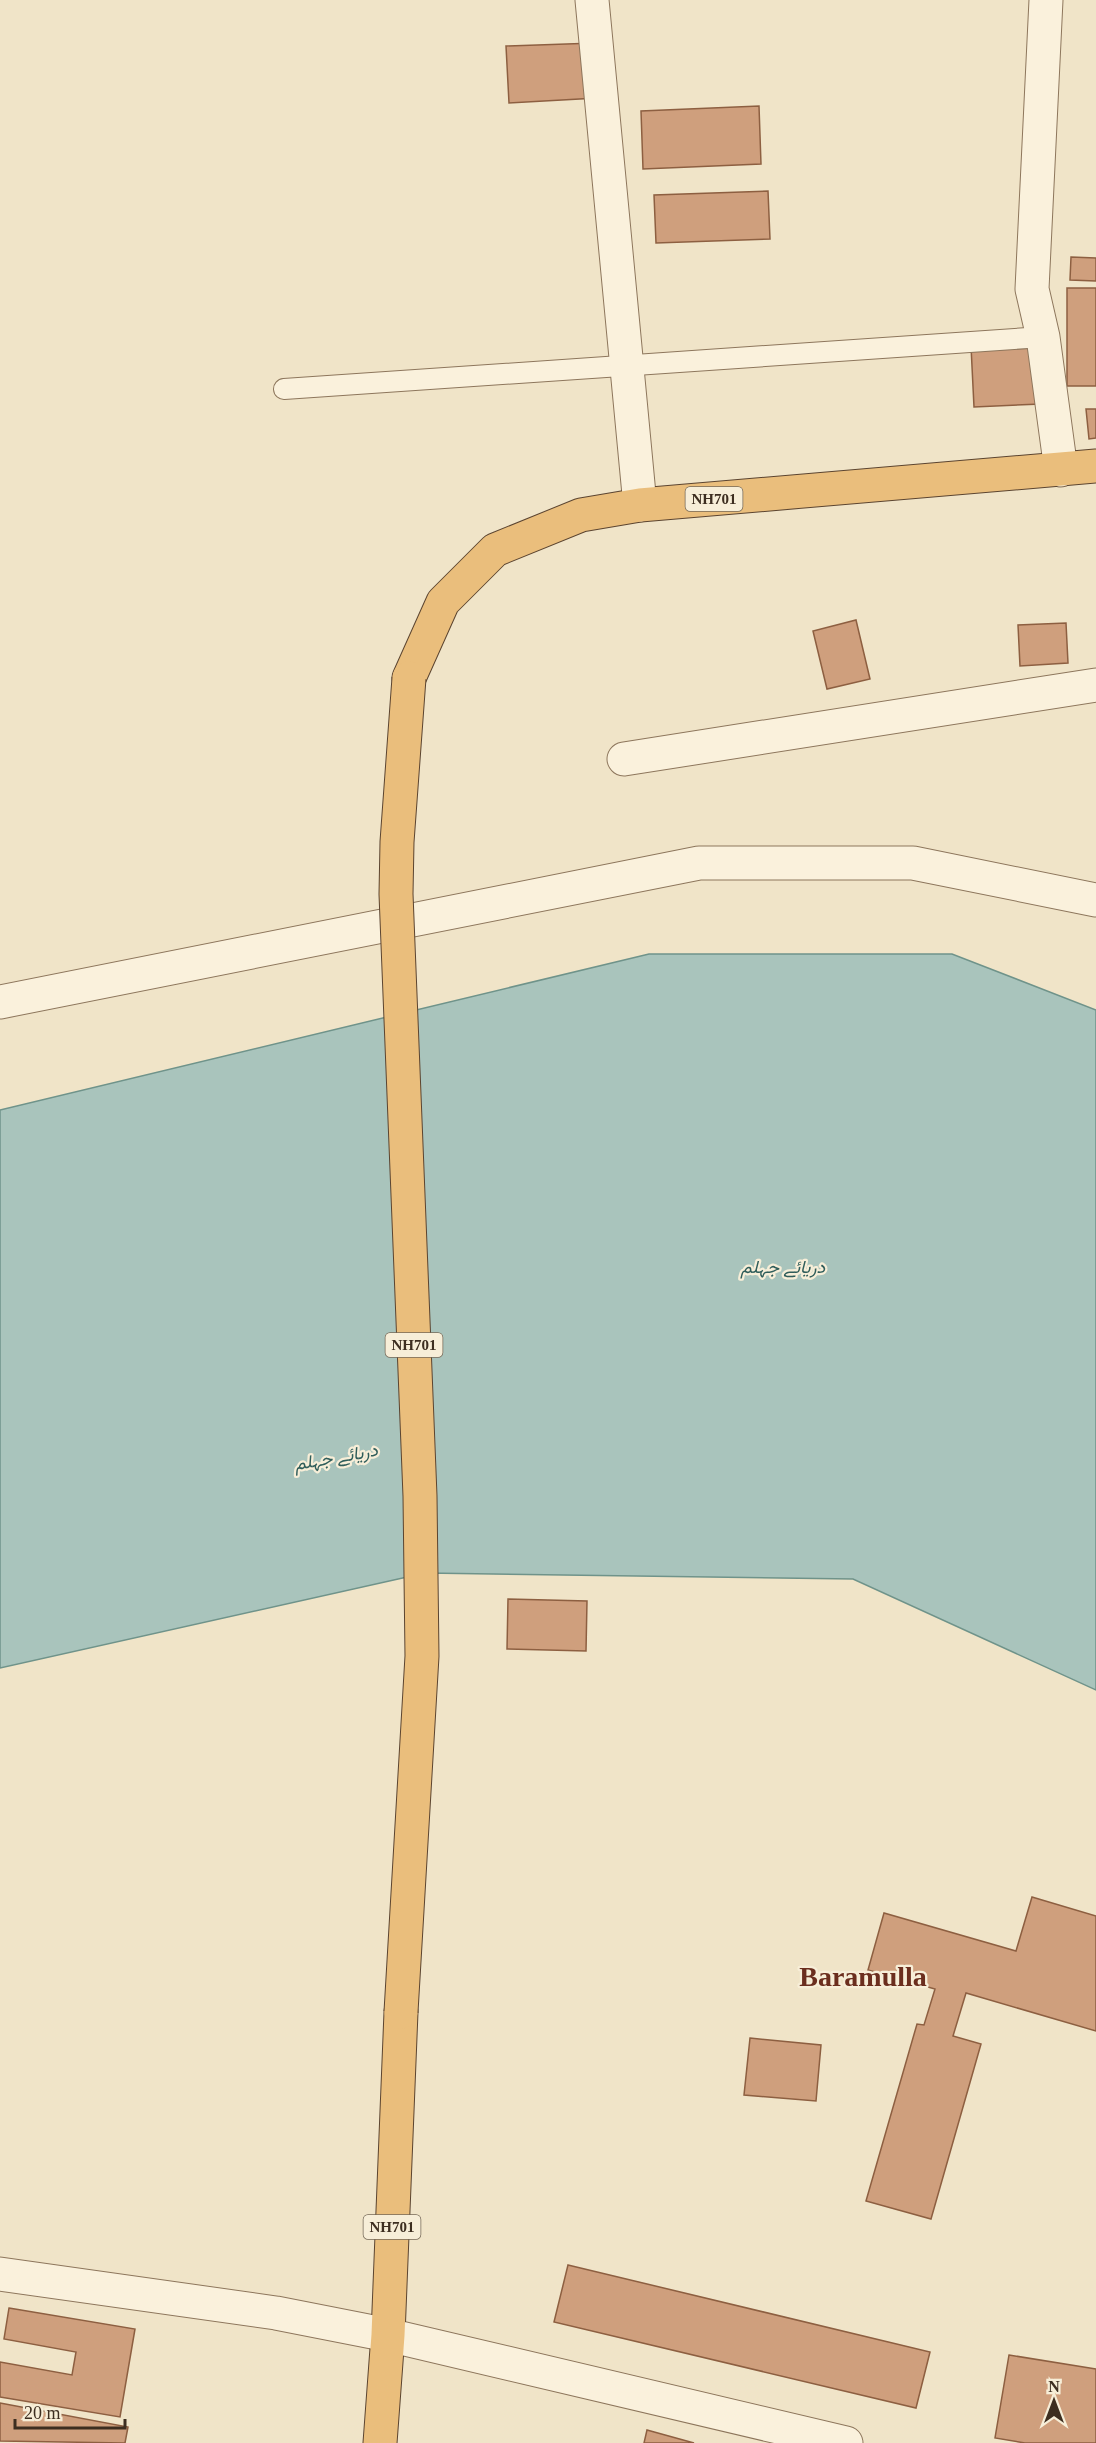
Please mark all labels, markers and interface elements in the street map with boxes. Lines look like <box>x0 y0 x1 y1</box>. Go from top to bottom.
road number: NH701 <box>686 487 742 511</box>
water label: دریائے جہلم <box>740 1257 826 1279</box>
road number: NH701 <box>386 1333 442 1357</box>
water label: دریائے جہلم <box>292 1440 380 1476</box>
district label: Baramulla <box>799 1961 927 1992</box>
road number: NH701 <box>364 2215 420 2239</box>
north arrow <box>1024 2371 1084 2431</box>
text: N <box>1048 2378 1060 2395</box>
scale bar <box>15 2392 124 2430</box>
text: 20 m <box>24 2403 61 2423</box>

